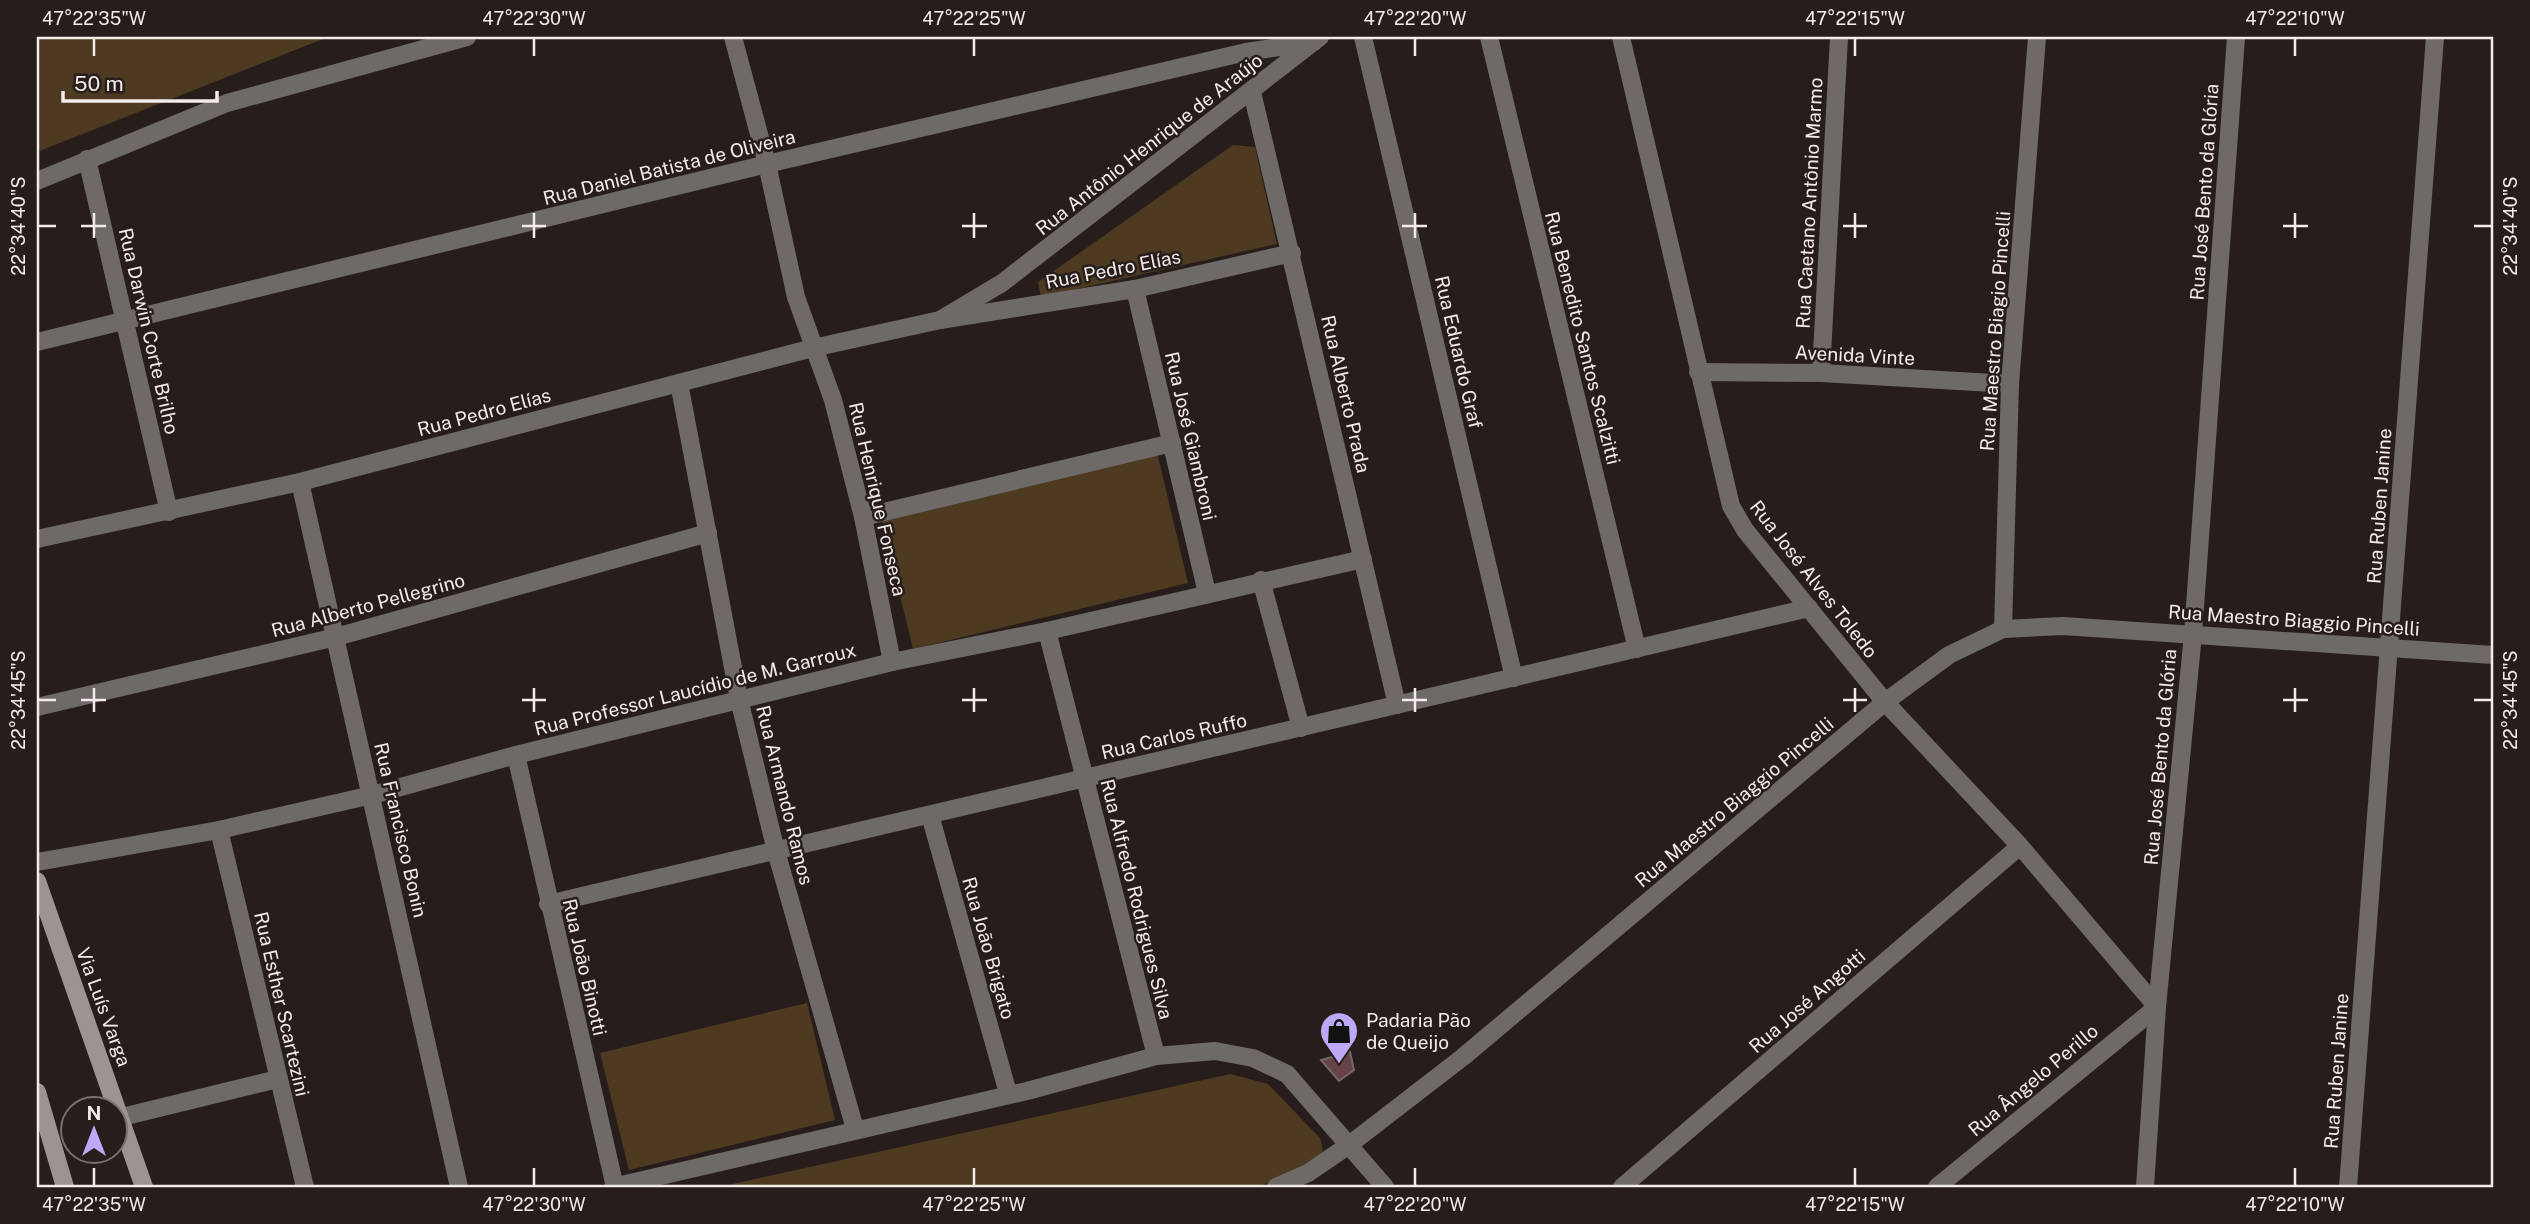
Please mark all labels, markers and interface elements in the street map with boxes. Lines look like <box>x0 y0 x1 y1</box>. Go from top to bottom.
text: 47°22'35"W <box>42 8 146 29</box>
text: 47°22'30"W <box>482 8 586 29</box>
text: 47°22'25"W <box>922 8 1026 29</box>
text: 47°22'20"W <box>1364 8 1466 29</box>
text: 47°22'15"W <box>1805 8 1905 29</box>
text: 47°22'10"W <box>2245 8 2345 29</box>
street label: Rua Antônio Henrique de Araújo <box>1031 49 1267 239</box>
scale bar <box>63 60 217 104</box>
text: 50 m <box>74 71 124 96</box>
street label: Rua Caetano Antônio Marmo <box>1791 77 1827 329</box>
street label: Rua José Bento da Glória <box>2185 83 2223 301</box>
street label: Rua Daniel Batista de Oliveira <box>541 125 797 209</box>
text: 22°34'40"S <box>8 177 29 275</box>
text: 22°34'40"S <box>2500 177 2521 275</box>
street label: Rua Benedito Santos Scalzitti <box>1541 209 1625 467</box>
street label: Rua Maestro Biagio Pincelli <box>1976 210 2014 452</box>
street label: Rua Darwin Corte Brilho <box>115 226 183 436</box>
street label: Rua Pedro Elías <box>1043 245 1183 293</box>
street label: Rua Eduardo Graf <box>1431 274 1487 430</box>
street label: Rua Alberto Prada <box>1317 313 1375 475</box>
street label: Avenida Vinte <box>1794 341 1916 369</box>
street label: Rua José Giambroni <box>1161 350 1221 522</box>
street label: Rua Pedro Elías <box>415 384 553 440</box>
street label: Rua Henrique Fonseca <box>845 400 911 598</box>
street label: Rua Ruben Janine <box>2363 428 2395 584</box>
street label: Rua José Alves Toledo <box>1746 496 1882 662</box>
street label: Rua Alberto Pellegrino <box>269 569 467 641</box>
street label: Rua Maestro Biaggio Pincelli <box>2167 600 2421 640</box>
street label: Rua Professor Laucídio de M. Garroux <box>532 638 858 740</box>
street label: Rua José Bento da Glória <box>2140 648 2180 866</box>
text: 22°34'45"S <box>8 650 29 750</box>
text: 22°34'45"S <box>2500 650 2521 750</box>
street label: Rua Armando Ramos <box>752 703 818 887</box>
street label: Rua Carlos Ruffo <box>1099 709 1249 763</box>
street label: Rua Maestro Biaggio Pincelli <box>1630 713 1838 891</box>
street label: Rua Francisco Bonin <box>370 740 432 920</box>
street label: Rua Alfredo Rodrigues Silva <box>1096 777 1178 1021</box>
street label: Rua João Brigato <box>958 874 1020 1022</box>
street label: Rua João Binotti <box>559 896 611 1038</box>
street label: Rua Esther Scartezini <box>250 910 314 1098</box>
street label: Via Luís Varga <box>72 945 136 1069</box>
street label: Rua José Angotti <box>1744 945 1870 1057</box>
street label: Rua Ruben Janine <box>2320 993 2352 1149</box>
place label: Padaria Pão de Queijo <box>1366 1009 1471 1053</box>
shop icon: Padaria Pão de Queijo <box>1318 1010 1360 1065</box>
street label: Rua Ângelo Perillo <box>1964 1019 2102 1141</box>
north arrow <box>60 1094 130 1164</box>
text: N <box>87 1102 101 1124</box>
text: 47°22'35"W <box>42 1194 146 1215</box>
text: 47°22'30"W <box>482 1194 586 1215</box>
text: 47°22'25"W <box>922 1194 1026 1215</box>
text: 47°22'20"W <box>1364 1194 1466 1215</box>
text: 47°22'15"W <box>1805 1194 1905 1215</box>
text: 47°22'10"W <box>2245 1194 2345 1215</box>

